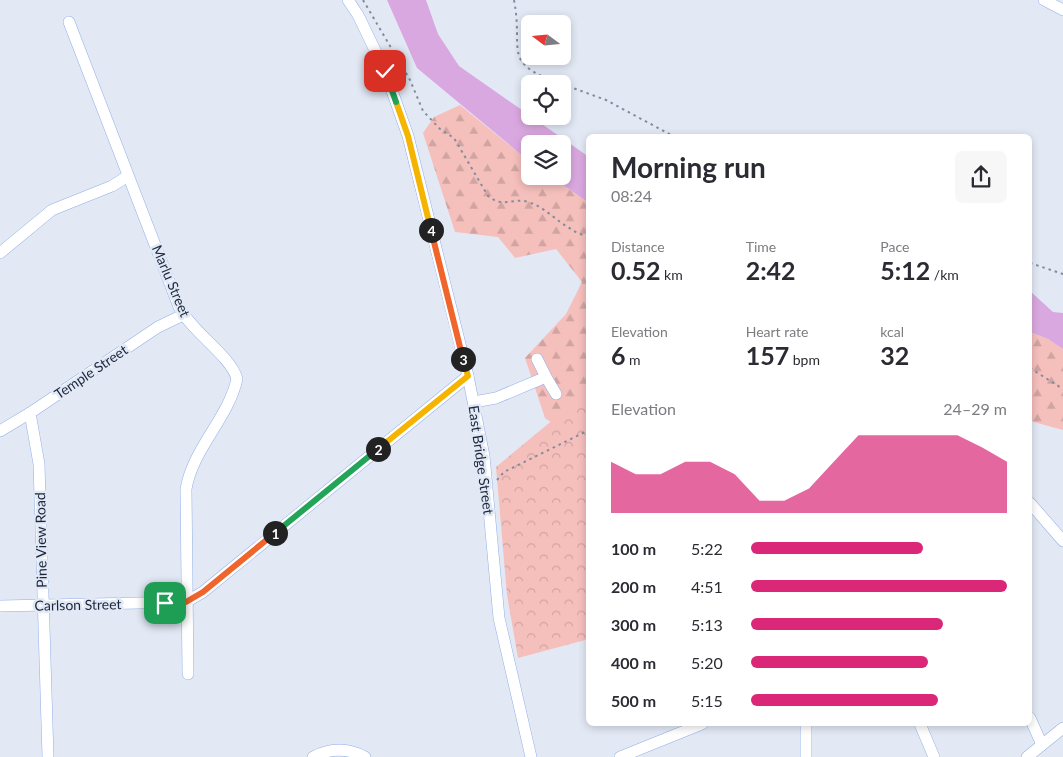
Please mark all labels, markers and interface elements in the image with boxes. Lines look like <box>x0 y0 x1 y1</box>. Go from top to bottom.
north arrow <box>521 15 571 65</box>
map controls <box>521 15 571 185</box>
pin <box>364 50 406 92</box>
icon: check <box>371 57 399 85</box>
button: locate <box>521 75 571 125</box>
button: layers <box>521 135 571 185</box>
text: Morning run <box>611 150 766 184</box>
button: share <box>955 151 1007 203</box>
text: 08:24 <box>611 186 652 205</box>
pin: 4 <box>418 218 444 242</box>
text: 4 <box>427 222 436 239</box>
text: Distance <box>611 238 665 255</box>
text: Time <box>746 238 776 255</box>
text: Pace <box>880 238 909 255</box>
street label: Marlu Street <box>149 242 194 319</box>
text: 0.52 <box>611 255 660 285</box>
text: 2:42 <box>746 255 796 285</box>
text: 5:12 <box>880 255 930 285</box>
text: km <box>660 266 683 283</box>
text: /km <box>930 266 959 283</box>
text: Elevation <box>611 323 668 340</box>
text: Heart rate <box>746 323 808 340</box>
text: kcal <box>880 323 904 340</box>
text: 6 <box>611 340 626 370</box>
text: 157 <box>746 340 789 370</box>
text: 32 <box>880 340 909 370</box>
street label: Temple Street <box>51 341 130 402</box>
pin: 3 <box>450 346 476 372</box>
text: 3 <box>459 351 468 368</box>
text: m <box>626 351 641 368</box>
text: bpm <box>789 351 820 368</box>
text: Elevation <box>611 399 676 418</box>
text: 24–29 m <box>943 399 1007 418</box>
street label: East Bridge Street <box>465 404 498 515</box>
pin: 2 <box>366 436 390 462</box>
text: 2 <box>374 441 383 458</box>
street label: Pine View Road <box>31 492 50 588</box>
pin: 1 <box>262 520 288 546</box>
text: 1 <box>271 525 280 542</box>
text: 100 m <box>611 539 656 558</box>
text: 5:22 <box>691 539 723 558</box>
text: 200 m <box>611 577 656 596</box>
text: 4:51 <box>691 577 723 596</box>
pin <box>144 582 186 624</box>
icon: arrive <box>151 589 179 617</box>
street label: Carlson Street <box>34 595 122 614</box>
text: 300 m <box>611 615 656 634</box>
text: 5:13 <box>691 615 723 634</box>
text: 400 m <box>611 653 656 672</box>
text: 5:20 <box>691 653 723 672</box>
text: 500 m <box>611 691 656 710</box>
text: 5:15 <box>691 691 723 710</box>

